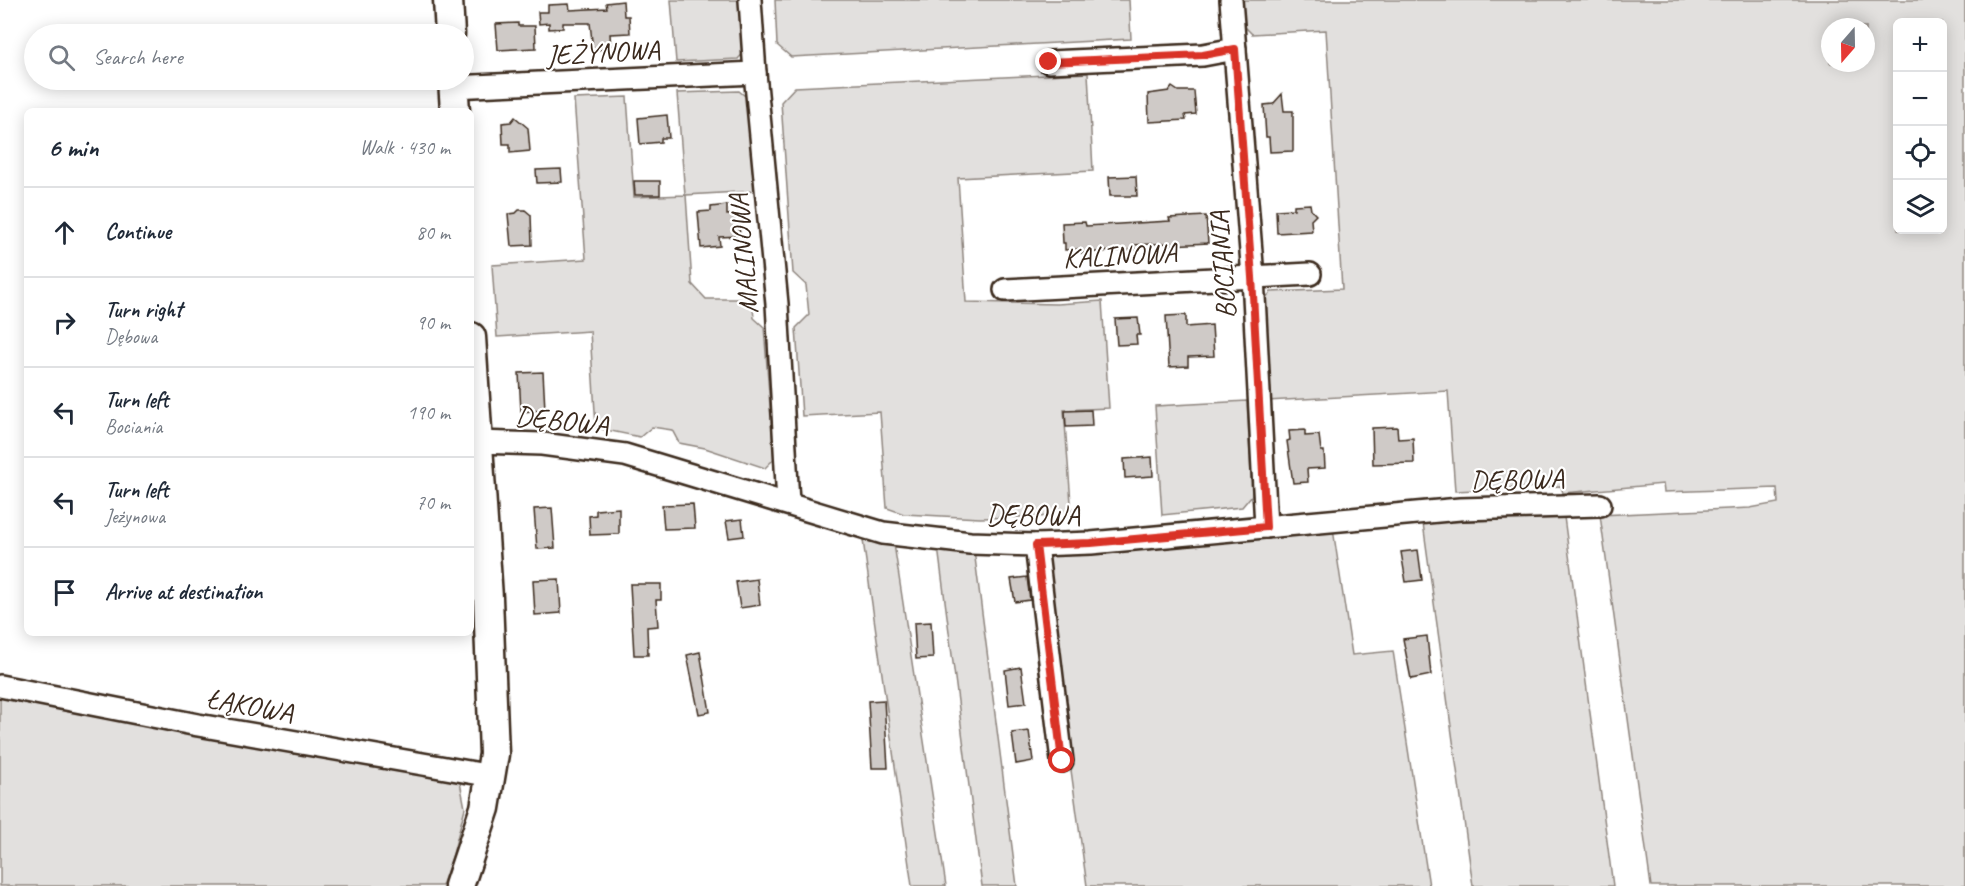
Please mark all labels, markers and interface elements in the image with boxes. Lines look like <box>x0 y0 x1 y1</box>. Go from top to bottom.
north arrow <box>1821 18 1875 72</box>
map controls <box>1893 18 1947 234</box>
button: + <box>1893 18 1947 72</box>
search box <box>24 24 474 90</box>
street label: JEŻYNOWA <box>544 32 661 73</box>
icon: search <box>45 41 78 74</box>
text: Search here <box>93 43 183 71</box>
route end <box>1035 48 1061 74</box>
button: − <box>1893 72 1947 126</box>
button: locate <box>1893 126 1947 180</box>
text: 6 min <box>48 131 98 164</box>
text: Walk · 430 m <box>360 135 450 160</box>
button: layers <box>1893 180 1947 234</box>
street label: MALINOWA <box>720 191 766 315</box>
street label: BOCIANIA <box>1201 209 1243 320</box>
icon: ahead <box>48 216 81 249</box>
text: Continue <box>105 218 171 246</box>
text: 80 m <box>416 220 450 245</box>
street label: KALINOWA <box>1062 234 1180 275</box>
text: Turn right <box>105 296 182 324</box>
icon: right <box>48 306 81 339</box>
text: 90 m <box>416 310 450 335</box>
text: Dębowa <box>105 324 157 349</box>
text: Turn left <box>105 386 169 414</box>
icon: left <box>48 396 81 429</box>
street label: DĘBOWA <box>514 398 611 442</box>
text: 190 m <box>407 400 450 425</box>
text: Bociania <box>105 414 162 439</box>
street label: DĘBOWA <box>1470 460 1565 498</box>
text: Turn left <box>105 476 169 504</box>
icon: left <box>48 486 81 519</box>
text: 70 m <box>416 490 450 515</box>
street label: DĘBOWA <box>986 497 1081 532</box>
text: Jeżynowa <box>105 504 165 529</box>
icon: arrive <box>48 576 81 609</box>
text: Arrive at destination <box>105 578 262 606</box>
street label: ŁĄKOWA <box>204 680 297 730</box>
route start <box>1048 747 1074 773</box>

